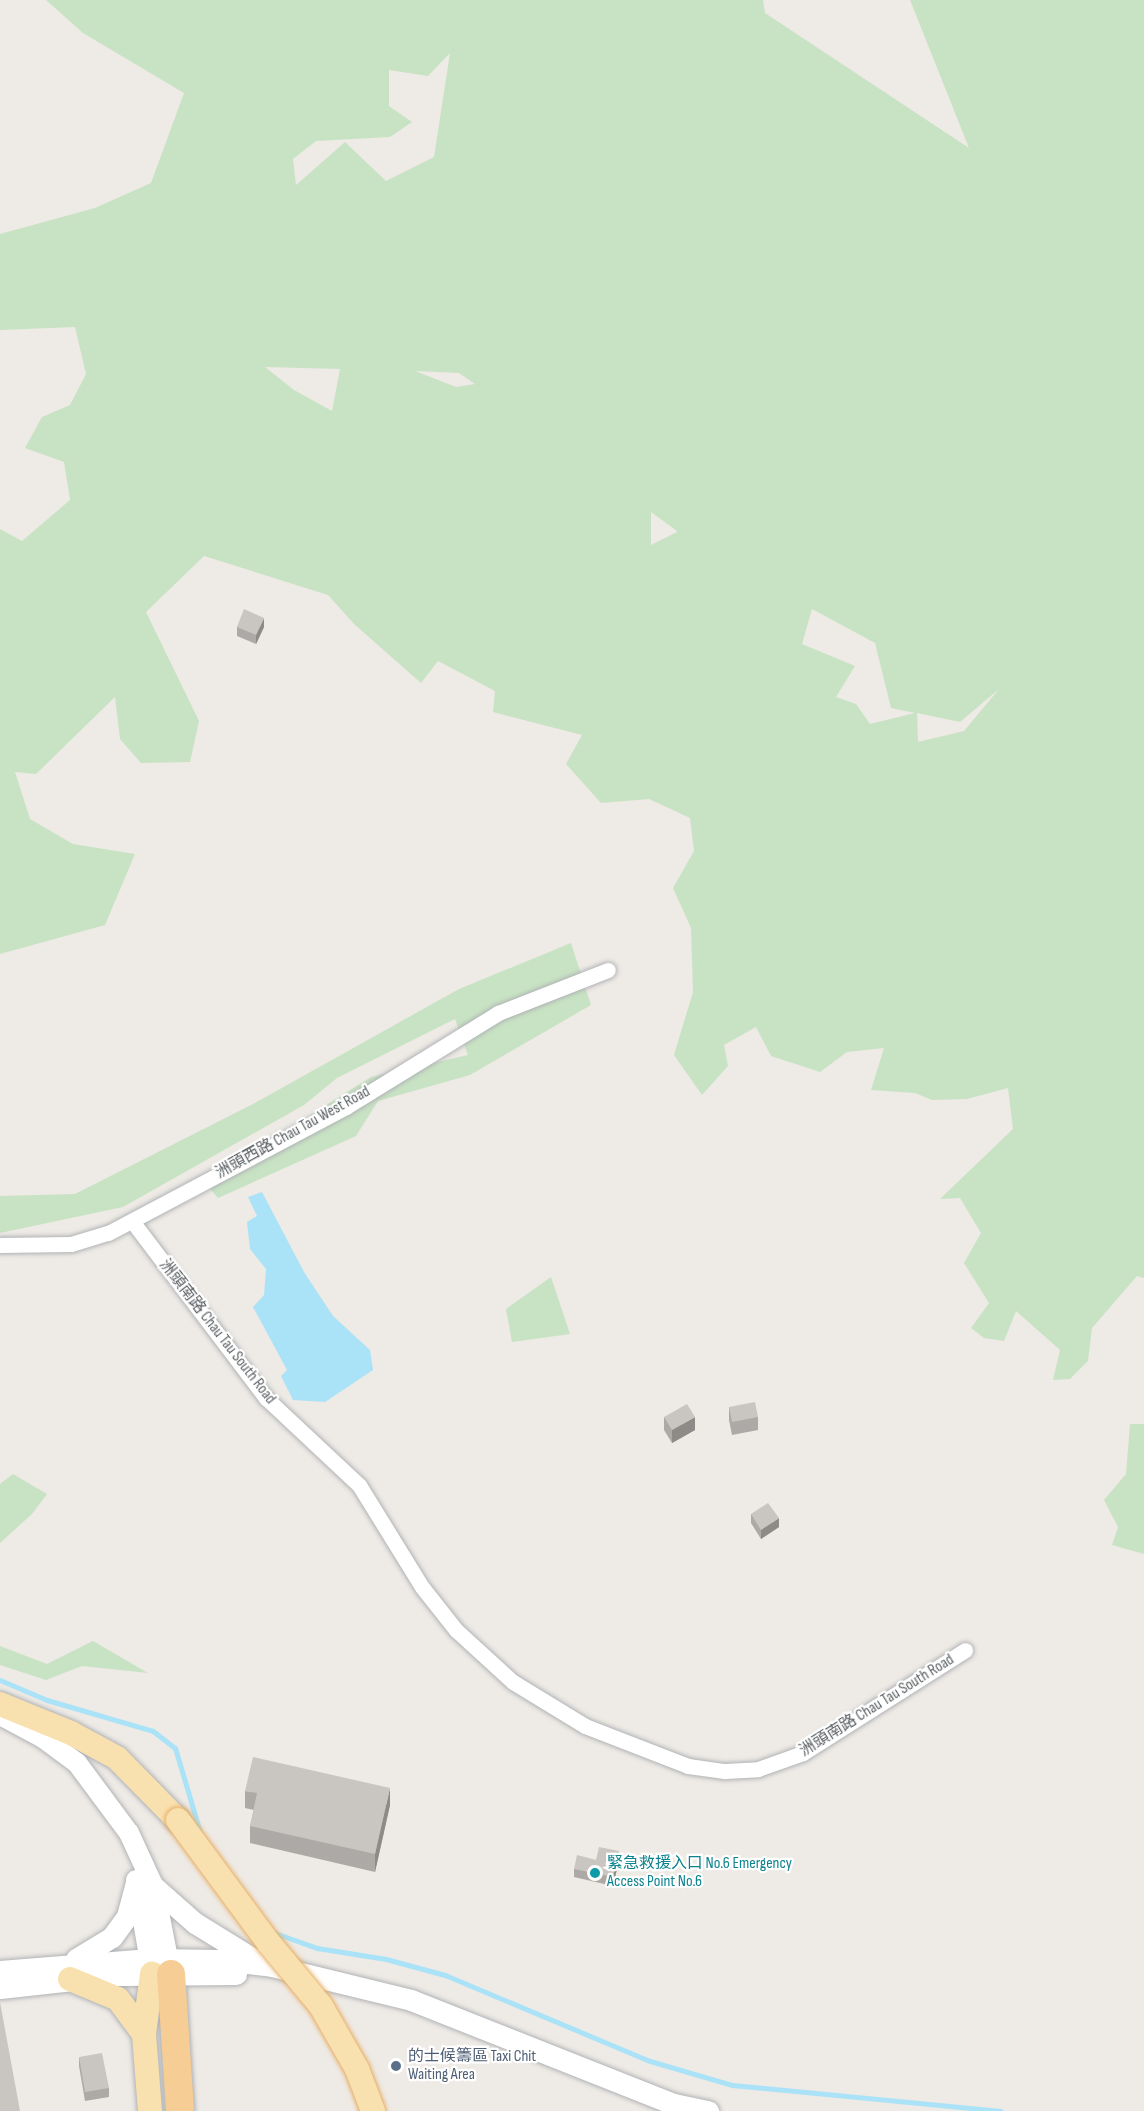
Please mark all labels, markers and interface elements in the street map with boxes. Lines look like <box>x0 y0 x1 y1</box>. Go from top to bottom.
street label: 洲頭西路 Chau Tau West Road <box>212 1082 374 1184</box>
street label: 洲頭南路 Chau Tau South Road <box>154 1256 280 1408</box>
street label: 洲頭南路 Chau Tau South Road <box>796 1651 958 1761</box>
place label: 緊急救援入口 No.6 Emergency Access Point No.6 <box>607 1854 792 1892</box>
marker: 緊急救援入口 No.6 Emergency Access Point No.6 <box>588 1866 602 1880</box>
place label: 的士候籌區 Taxi Chit Waiting Area <box>408 2047 536 2085</box>
marker: 的士候籌區 Taxi Chit Waiting Area <box>389 2059 403 2073</box>

